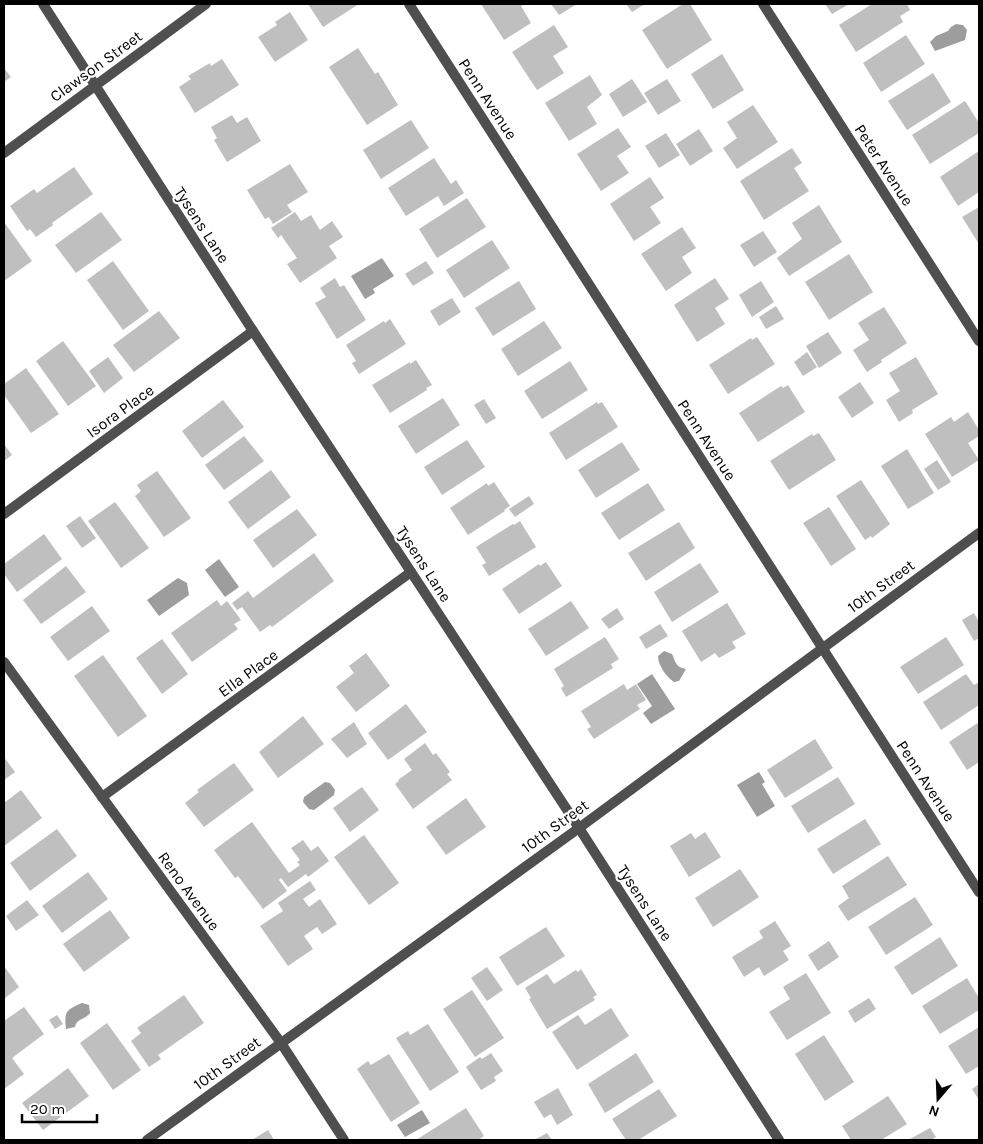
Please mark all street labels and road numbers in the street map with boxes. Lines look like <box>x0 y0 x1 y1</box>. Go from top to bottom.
street label: Clawson Street <box>46 26 146 106</box>
street label: Penn Avenue <box>455 55 521 143</box>
street label: Peter Avenue <box>851 121 917 209</box>
street label: Tysens Lane <box>170 183 234 267</box>
street label: Isora Place <box>83 380 157 442</box>
street label: Penn Avenue <box>674 396 740 484</box>
street label: Tysens Lane <box>392 522 456 606</box>
street label: 10th Street <box>844 555 918 617</box>
street label: Ella Place <box>214 645 282 701</box>
street label: Penn Avenue <box>893 737 959 825</box>
street label: 10th Street <box>518 795 592 857</box>
street label: Reno Avenue <box>154 848 224 934</box>
street label: Tysens Lane <box>613 861 677 945</box>
street label: 10th Street <box>190 1032 264 1094</box>

